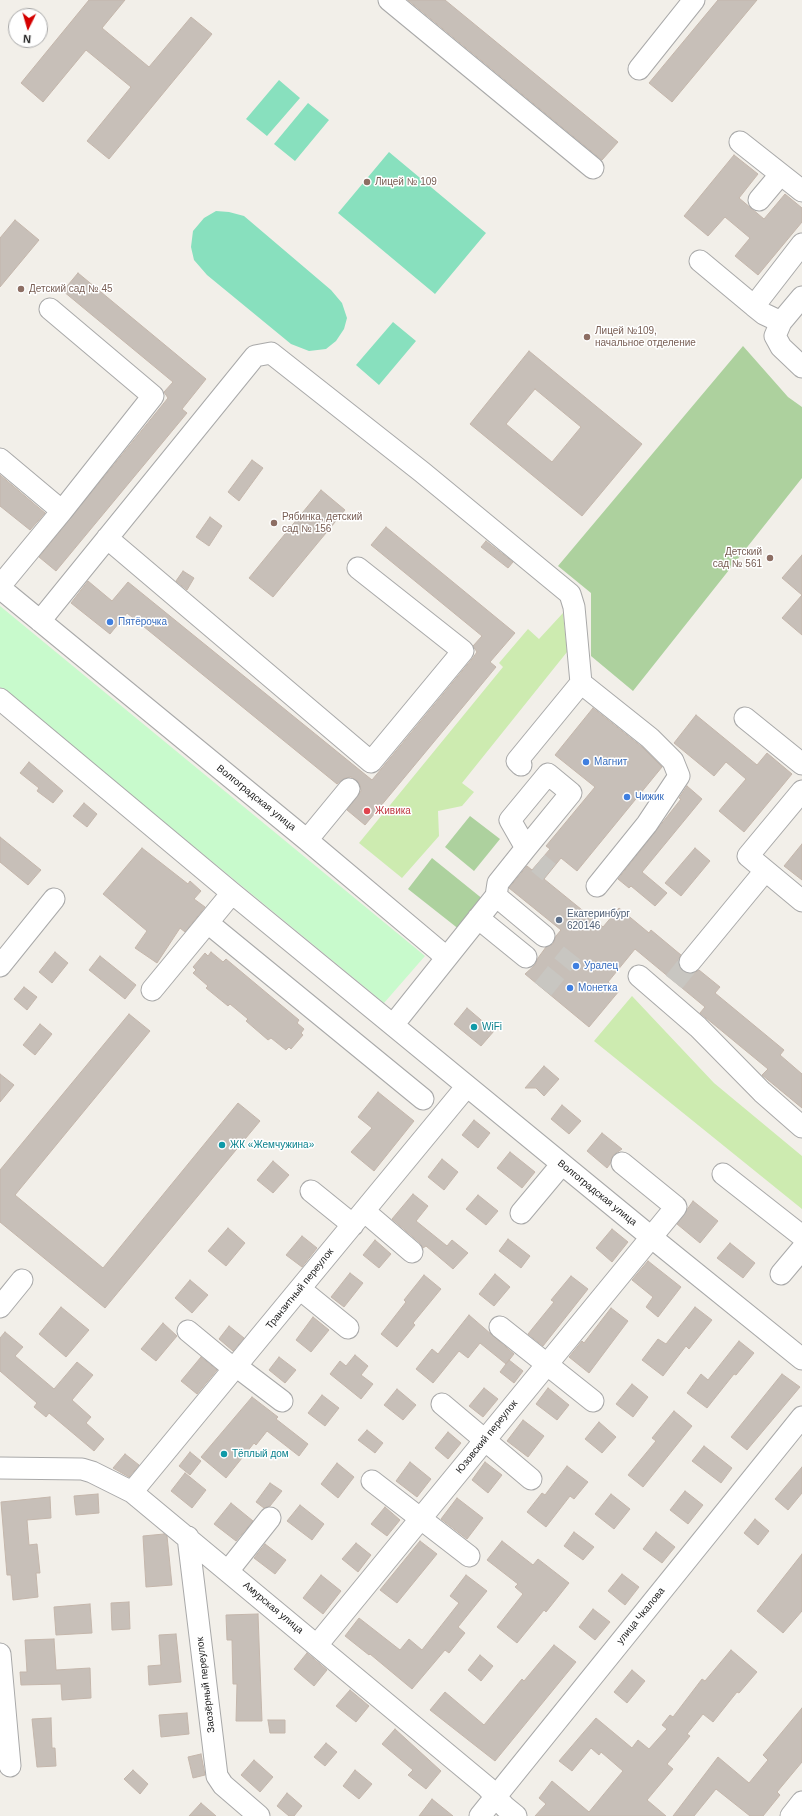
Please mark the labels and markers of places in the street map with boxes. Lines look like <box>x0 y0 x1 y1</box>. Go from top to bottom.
place label: Лицей № 109 <box>375 176 437 188</box>
marker: Лицей № 109 <box>362 177 372 187</box>
place label: Детский сад № 45 <box>29 283 113 295</box>
marker: Детский сад № 45 <box>16 284 26 294</box>
place label: Лицей №109, начальное отделение <box>595 325 696 348</box>
marker: Лицей №109, начальное отделение <box>582 332 592 342</box>
place label: Рябинка, детский сад № 156 <box>282 511 362 534</box>
marker: Рябинка, детский сад № 156 <box>269 518 279 528</box>
place label: Детский сад № 561 <box>713 546 762 570</box>
marker: Детский сад № 561 <box>765 553 775 563</box>
place label: Пятёрочка <box>118 616 167 628</box>
marker: Пятёрочка <box>105 617 115 627</box>
place label: Магнит <box>594 756 627 768</box>
marker: Магнит <box>581 757 591 767</box>
place label: Чижик <box>635 791 664 803</box>
marker: Чижик <box>622 792 632 802</box>
place label: Живика <box>375 805 411 817</box>
marker: Живика <box>362 806 372 816</box>
place label: Екатеринбург 620146 <box>567 908 630 932</box>
marker: Екатеринбург 620146 <box>554 915 564 925</box>
place label: Уралец <box>584 960 618 972</box>
marker: Уралец <box>571 961 581 971</box>
place label: Монетка <box>578 982 617 994</box>
marker: Монетка <box>565 983 575 993</box>
place label: WiFi <box>482 1021 502 1033</box>
marker: WiFi <box>469 1022 479 1032</box>
place label: ЖК «Жемчужина» <box>230 1139 314 1151</box>
marker: ЖК «Жемчужина» <box>217 1140 227 1150</box>
place label: Тёплый дом <box>232 1448 289 1460</box>
marker: Тёплый дом <box>219 1449 229 1459</box>

